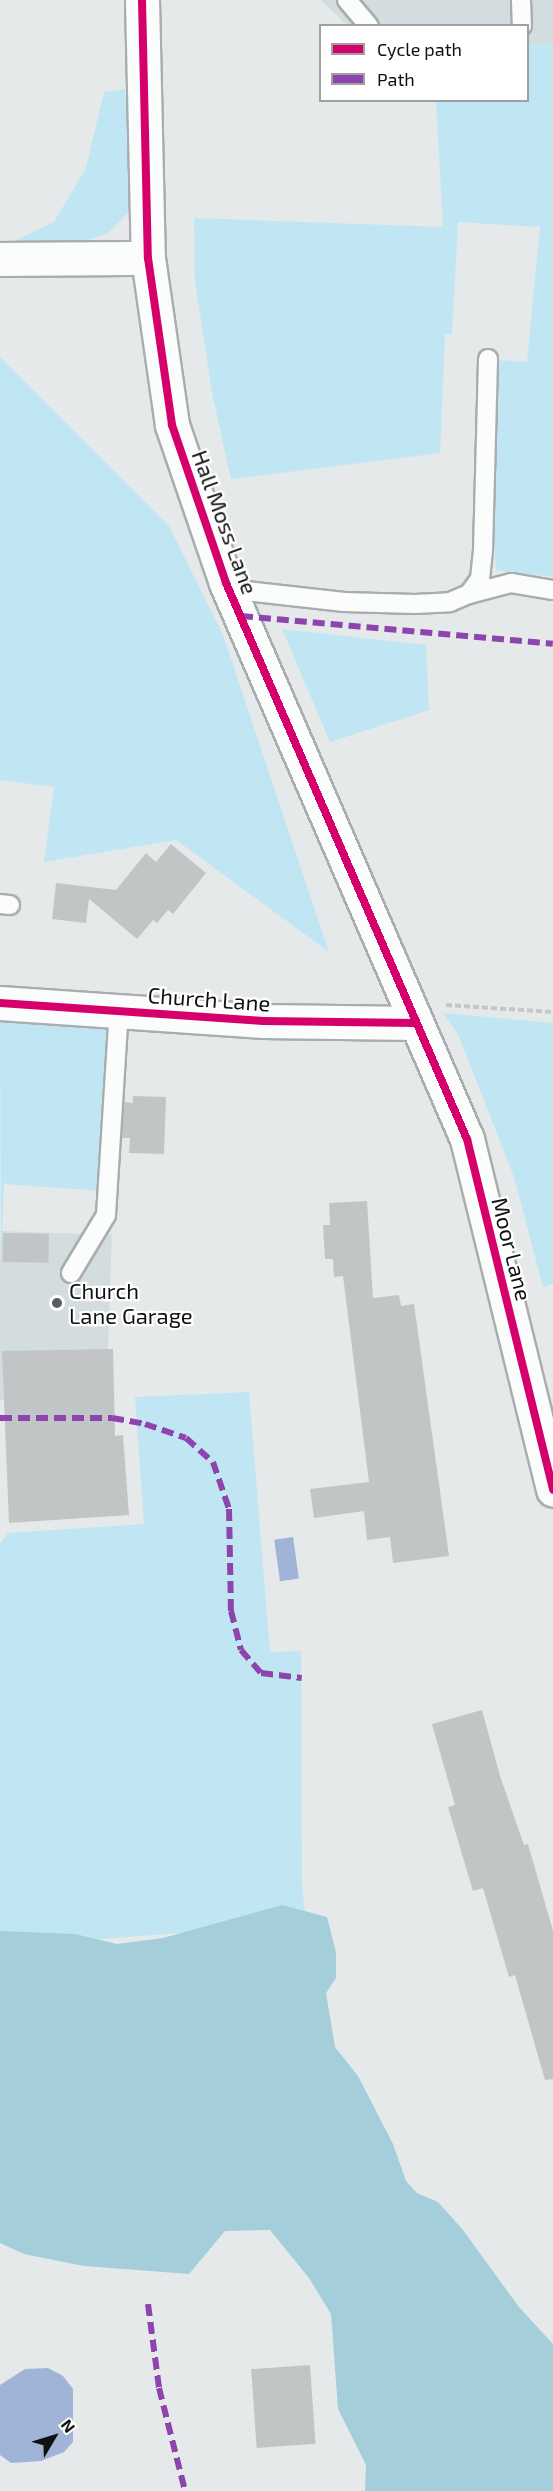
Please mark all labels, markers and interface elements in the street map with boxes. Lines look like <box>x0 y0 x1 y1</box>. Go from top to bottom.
legend <box>319 24 529 102</box>
text: Cycle path <box>377 38 462 60</box>
text: Path <box>377 68 415 90</box>
street label: Hall Moss Lane <box>187 446 263 598</box>
street label: Church Lane <box>147 982 271 1016</box>
street label: Moor Lane <box>486 1194 538 1304</box>
place label: Church Lane Garage <box>69 1277 193 1328</box>
marker: Church Lane Garage <box>50 1296 64 1310</box>
north arrow <box>24 2407 84 2467</box>
text: N <box>58 2415 80 2436</box>

